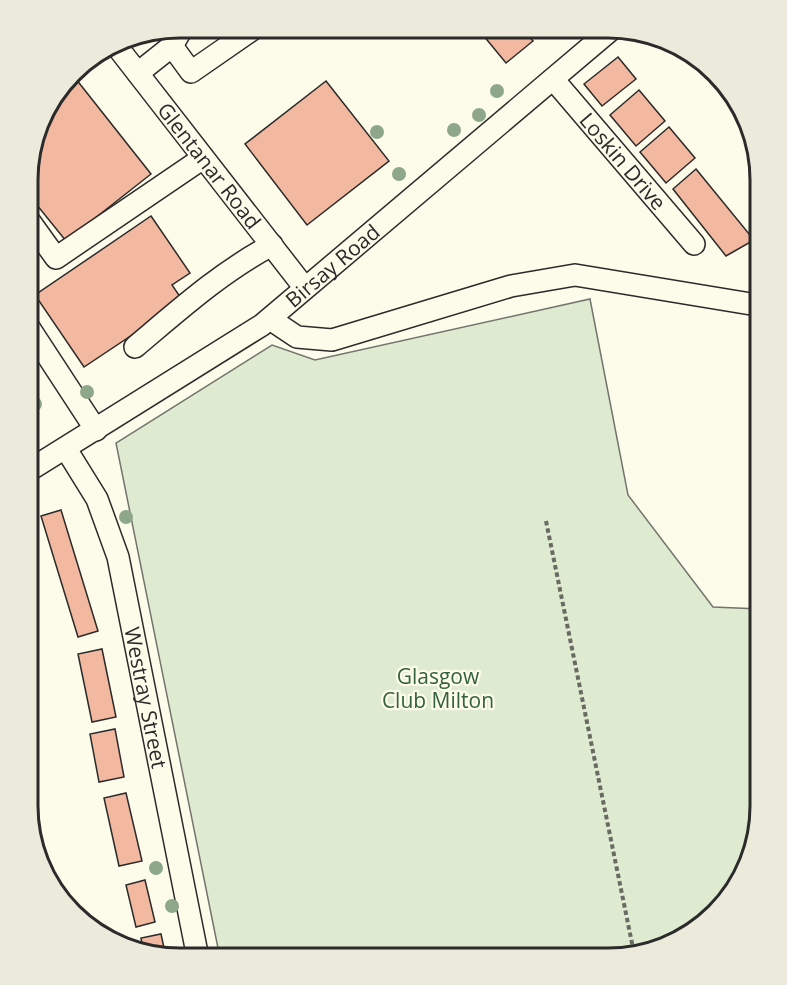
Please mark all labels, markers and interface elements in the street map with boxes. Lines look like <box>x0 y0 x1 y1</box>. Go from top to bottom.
street label: Glentanar Road <box>151 96 268 235</box>
street label: Loskin Drive <box>574 106 673 216</box>
street label: Birsay Road <box>279 218 385 313</box>
street label: Westray Street <box>118 625 174 771</box>
park label: Glasgow Club Milton <box>382 662 494 714</box>

